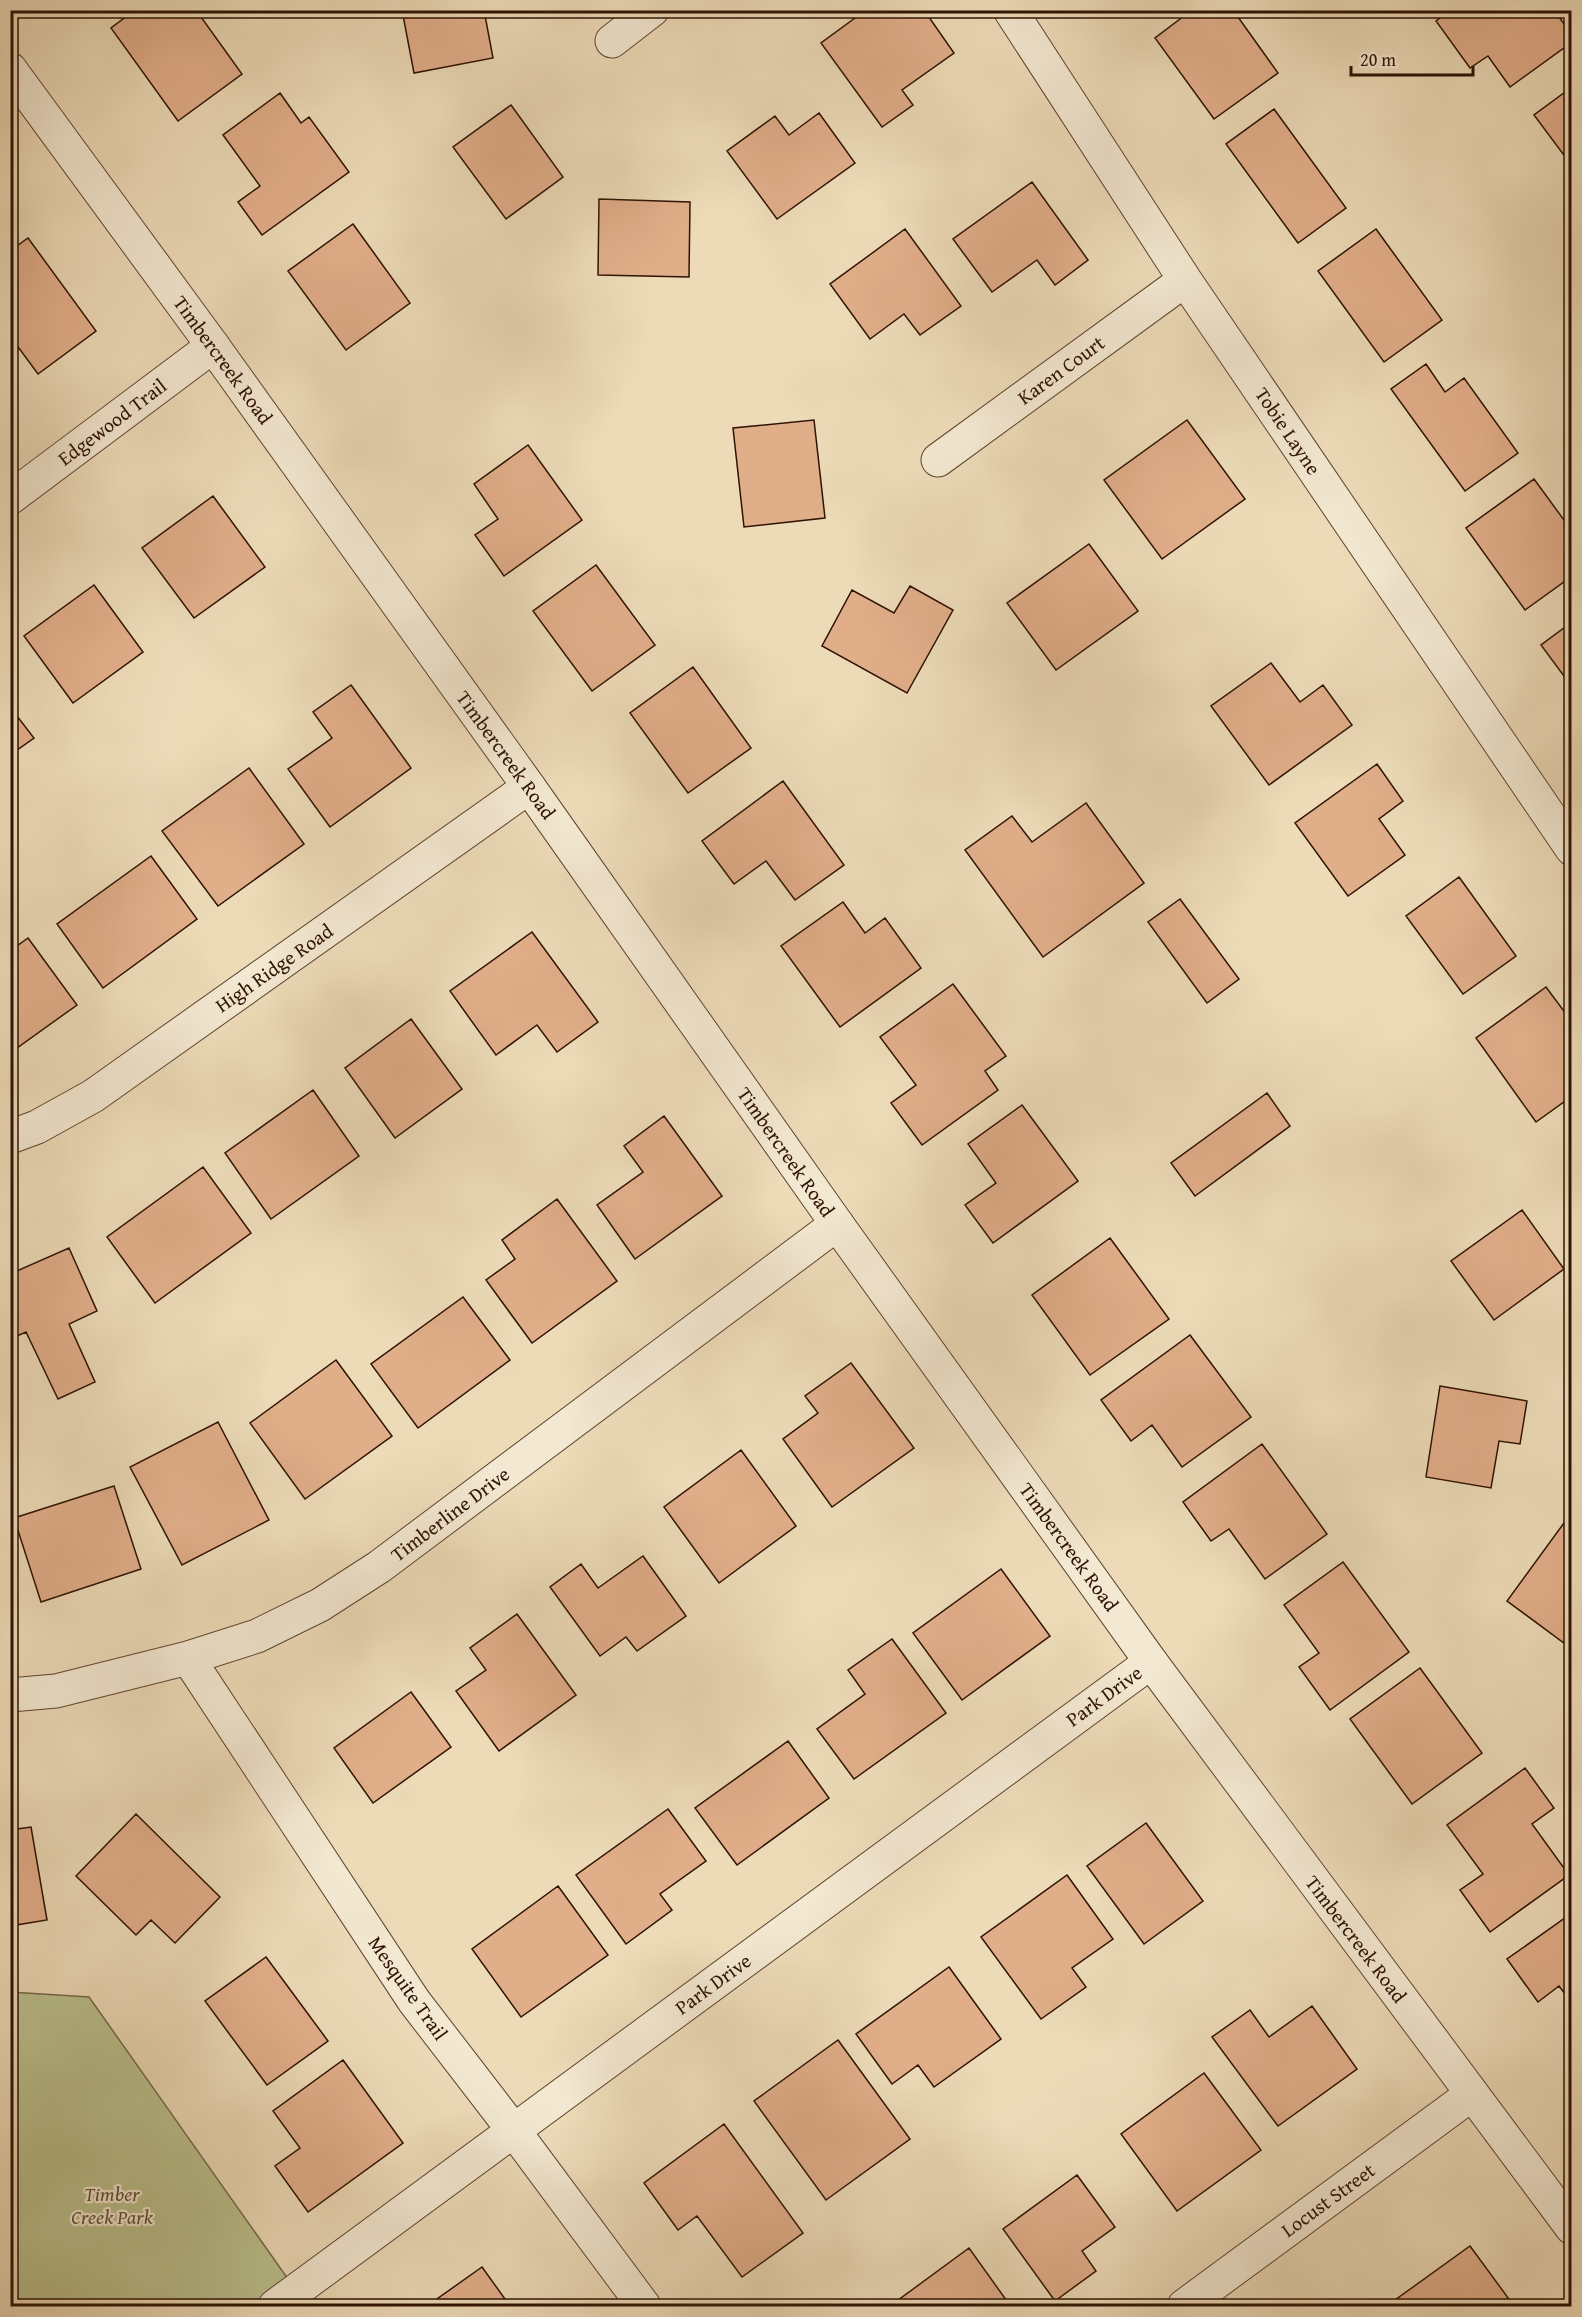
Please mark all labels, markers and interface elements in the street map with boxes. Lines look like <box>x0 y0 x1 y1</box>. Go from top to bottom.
scale bar <box>1351 39 1472 77</box>
text: 20 m <box>1360 46 1396 73</box>
street label: Timbercreek Road <box>167 289 280 430</box>
street label: Karen Court <box>1011 328 1110 411</box>
street label: Edgewood Trail <box>51 371 172 472</box>
street label: Tobie Layne <box>1248 381 1328 480</box>
street label: Timbercreek Road <box>450 684 563 825</box>
street label: High Ridge Road <box>209 916 339 1019</box>
street label: Timbercreek Road <box>731 1081 842 1223</box>
street label: Timberline Drive <box>384 1459 515 1568</box>
street label: Timbercreek Road <box>1013 1476 1126 1617</box>
street label: Park Drive <box>1060 1658 1148 1733</box>
street label: Timbercreek Road <box>1299 1869 1414 2009</box>
street label: Mesquite Trail <box>362 1930 455 2046</box>
street label: Park Drive <box>669 1946 757 2021</box>
street label: Locust Street <box>1275 2156 1381 2244</box>
park label: Timber Creek Park <box>71 2179 154 2231</box>

